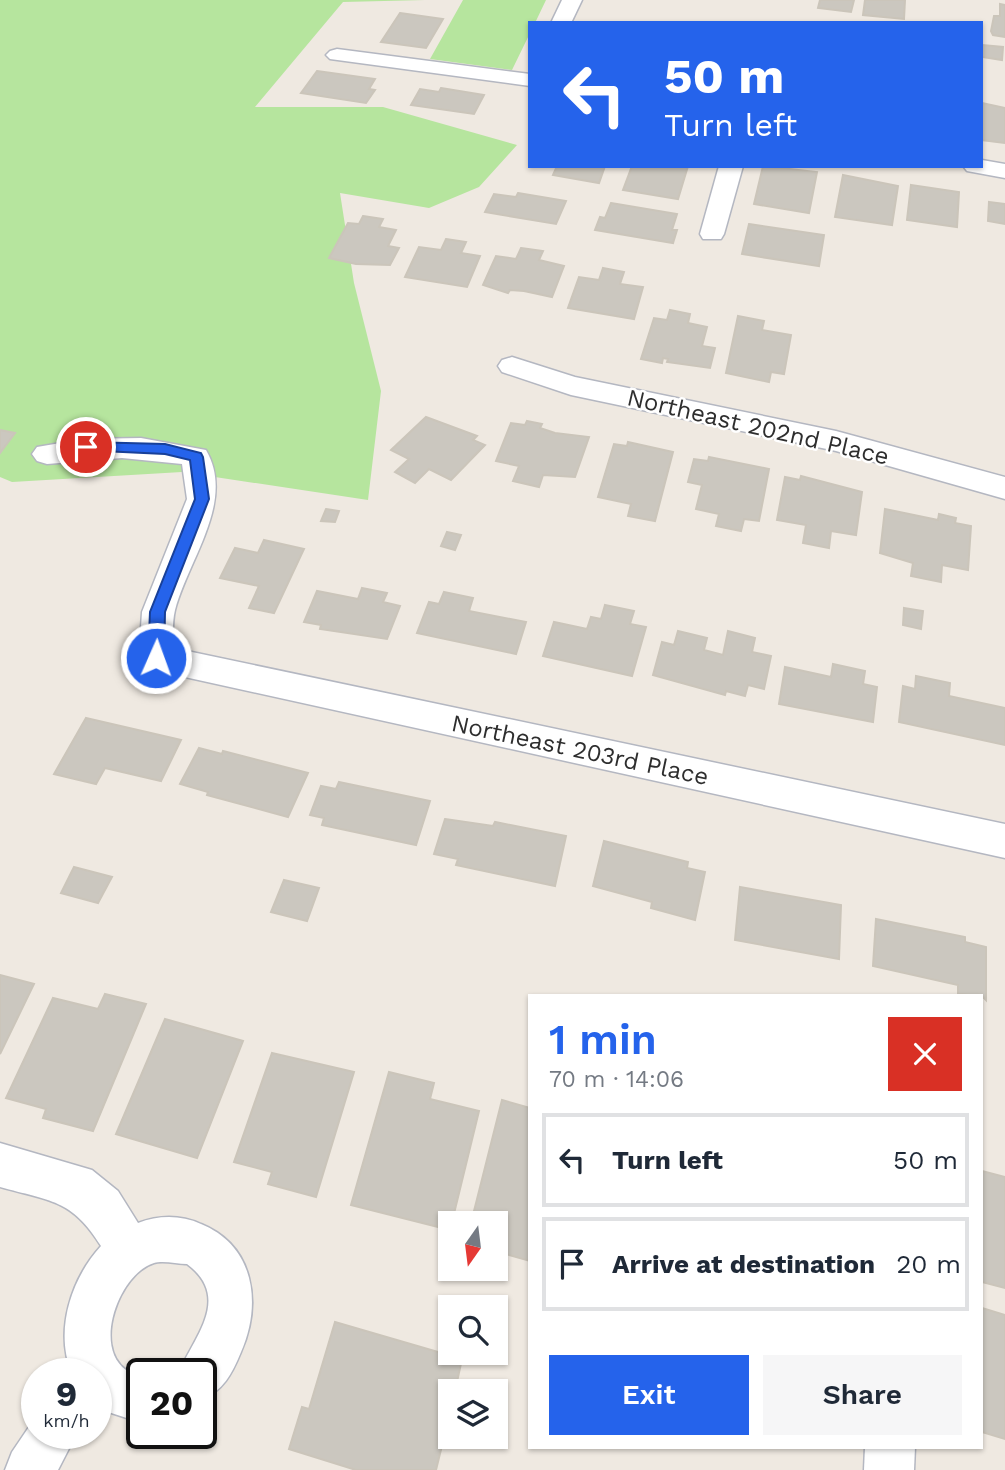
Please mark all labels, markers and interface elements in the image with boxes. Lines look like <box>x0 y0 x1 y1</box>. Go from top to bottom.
text: 50 m <box>664 47 784 105</box>
icon: left <box>549 49 640 140</box>
text: Turn left <box>664 106 797 144</box>
street label: Northeast 202nd Place <box>624 383 892 471</box>
pin <box>56 417 116 477</box>
icon: arrive <box>67 428 105 466</box>
position arrow <box>119 621 193 695</box>
street label: Northeast 203rd Place <box>449 709 711 791</box>
text: 1 min <box>549 1015 657 1064</box>
button: close <box>888 1017 962 1091</box>
text: 70 m · 14:06 <box>549 1066 684 1093</box>
icon: left <box>553 1141 591 1179</box>
text: Turn left <box>612 1145 723 1175</box>
text: 50 m <box>893 1145 958 1175</box>
north arrow <box>438 1211 508 1281</box>
map controls <box>438 1211 508 1449</box>
icon: arrive <box>553 1245 591 1283</box>
text: Arrive at destination <box>612 1249 875 1279</box>
text: 20 m <box>896 1249 961 1279</box>
button: search <box>438 1295 508 1365</box>
button: Exit <box>549 1355 749 1435</box>
button: Share <box>763 1355 962 1435</box>
speed limit sign: 20 <box>126 1358 217 1449</box>
text: 9 <box>56 1373 77 1415</box>
button: layers <box>438 1379 508 1449</box>
text: km/h <box>43 1410 90 1431</box>

